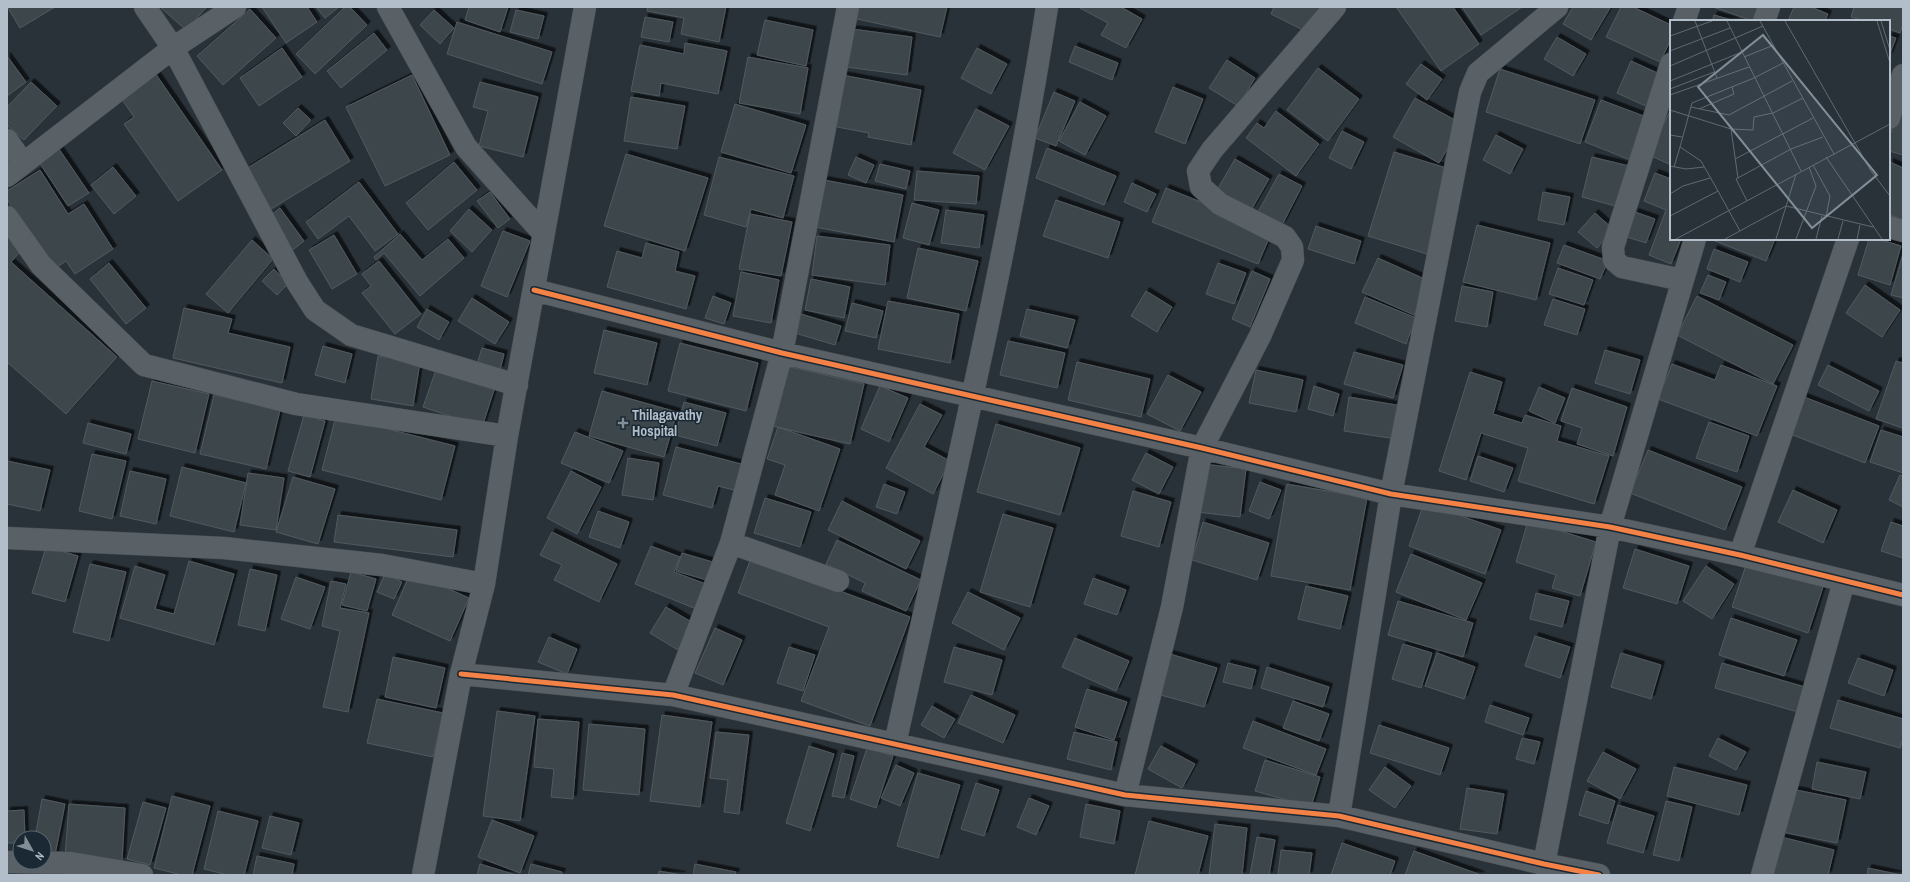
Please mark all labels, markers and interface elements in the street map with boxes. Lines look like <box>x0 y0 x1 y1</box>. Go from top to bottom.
inset map <box>1670 20 1890 240</box>
place label: Thilagavathy Hospital <box>632 406 703 440</box>
marker: Thilagavathy Hospital <box>617 417 629 429</box>
north arrow <box>12 830 52 870</box>
text: N <box>32 849 47 863</box>

